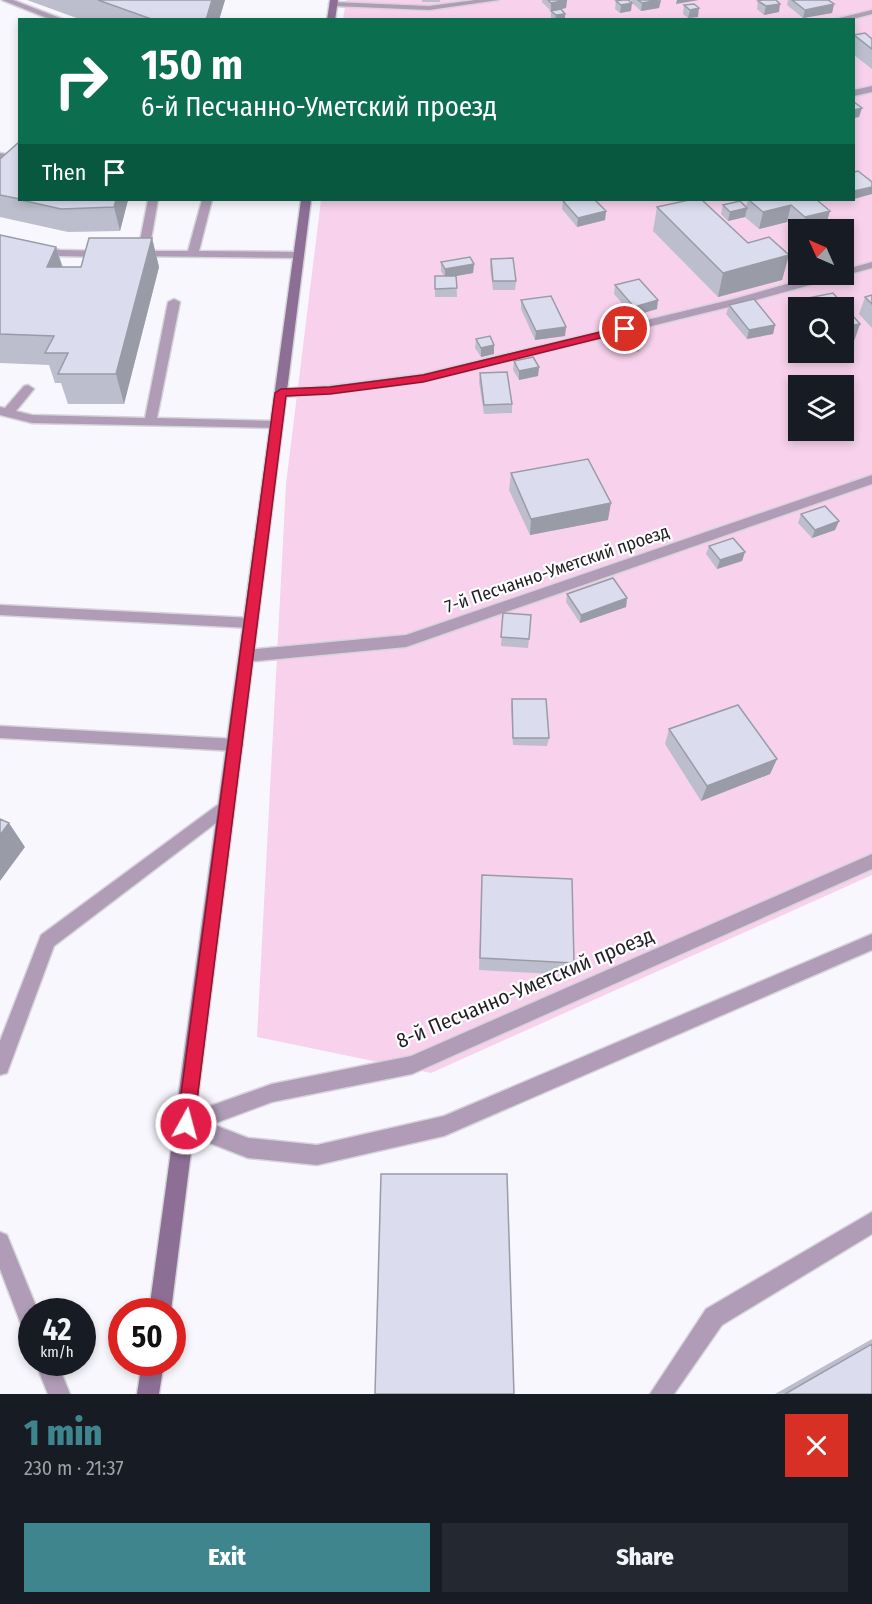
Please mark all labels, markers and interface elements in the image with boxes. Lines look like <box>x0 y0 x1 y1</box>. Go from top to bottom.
text: 150 m <box>141 40 243 90</box>
icon: right <box>42 42 120 120</box>
text: 6-й Песчанно-Уметский проезд <box>141 91 497 123</box>
icon: arrive <box>98 156 131 189</box>
text: Then <box>42 159 86 186</box>
north arrow <box>788 219 854 285</box>
map controls <box>788 219 854 441</box>
button: search <box>788 297 854 363</box>
pin <box>599 303 650 354</box>
icon: arrive <box>608 312 641 345</box>
button: layers <box>788 375 854 441</box>
street label: 7-й Песчанно-Уметский проезд <box>442 520 672 618</box>
street label: 8-й Песчанно-Уметский проезд <box>392 922 658 1054</box>
position arrow <box>154 1092 218 1156</box>
speed limit sign: 50 <box>108 1298 186 1376</box>
text: 42 <box>43 1312 71 1348</box>
text: km/h <box>40 1343 74 1361</box>
text: 1 min <box>24 1411 102 1455</box>
button: close <box>785 1414 848 1477</box>
text: 230 m · 21:37 <box>24 1456 124 1480</box>
button: Exit <box>24 1523 430 1592</box>
button: Share <box>442 1523 848 1592</box>

